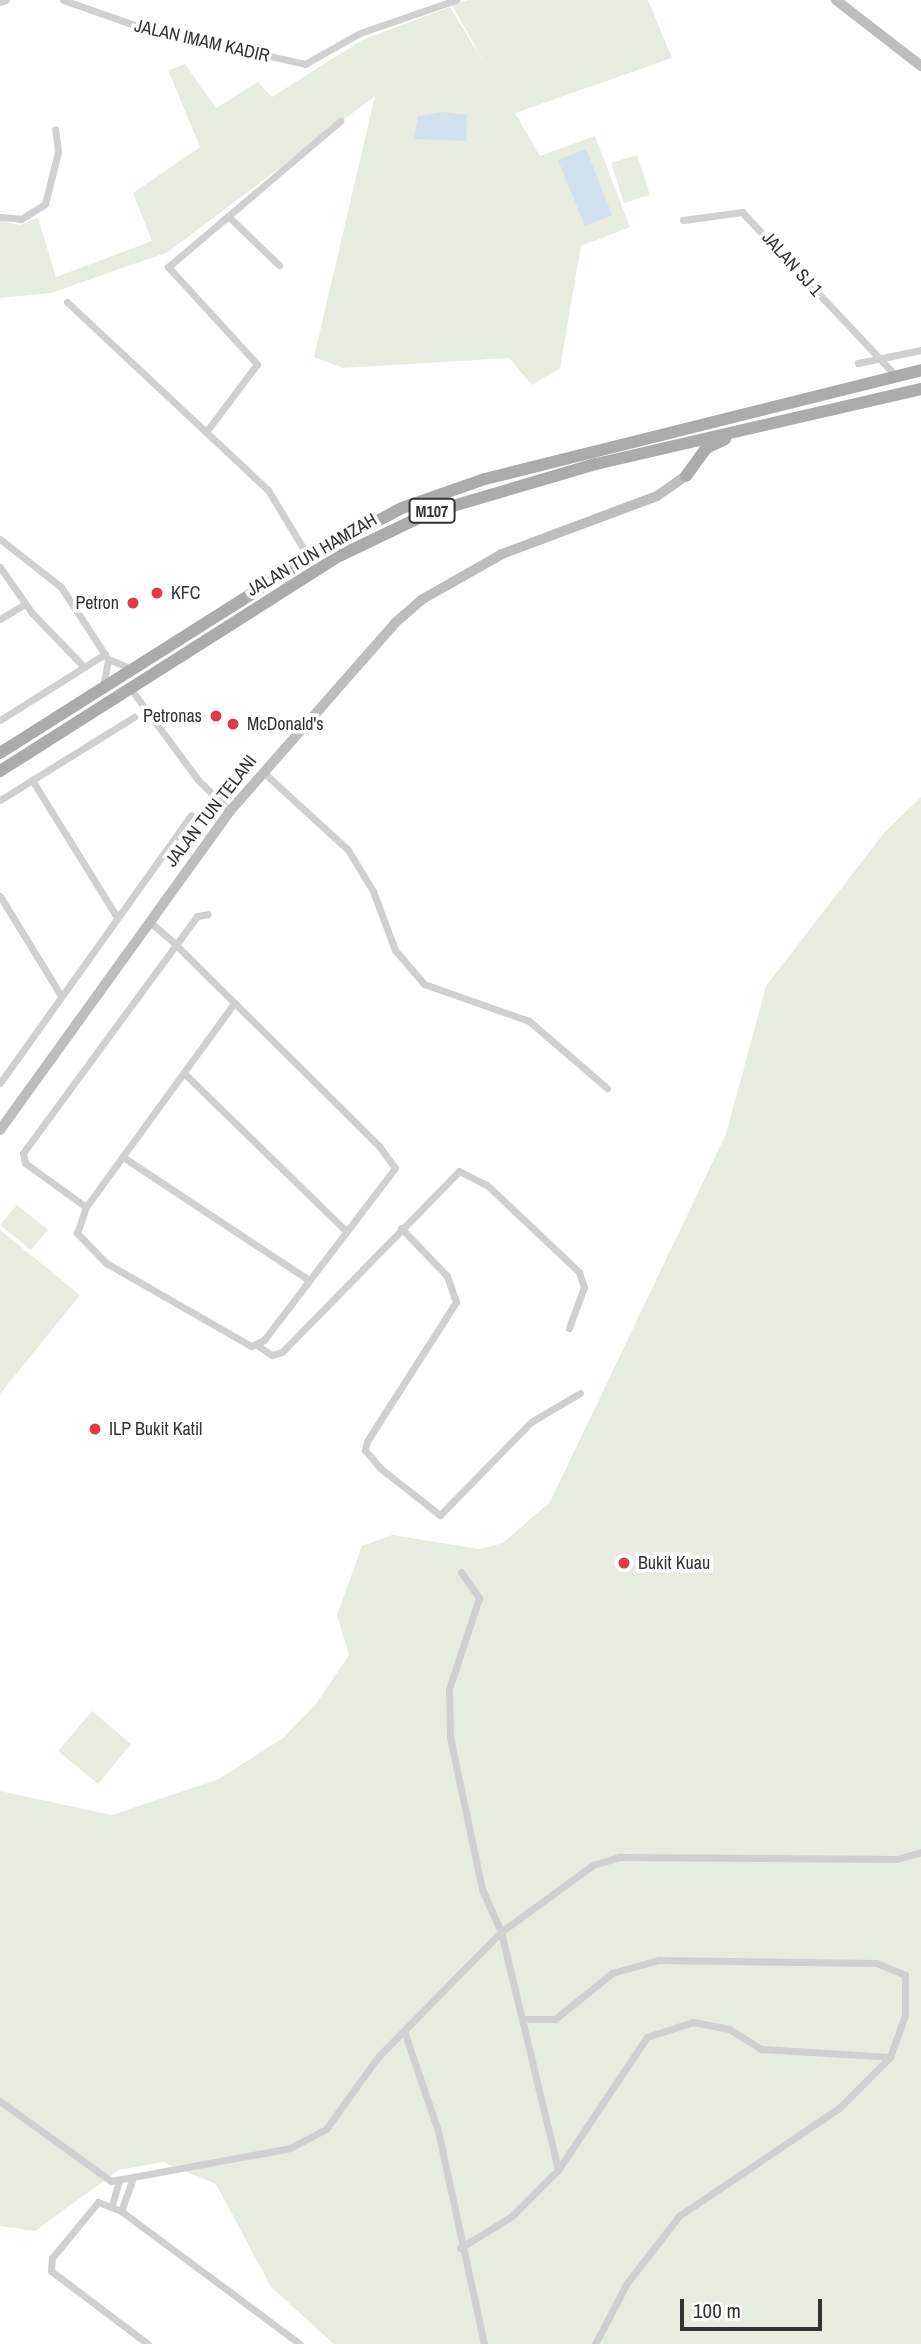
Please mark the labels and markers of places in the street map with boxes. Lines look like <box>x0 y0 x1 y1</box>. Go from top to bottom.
place label: KFC <box>171 582 201 604</box>
marker: KFC <box>149 585 165 601</box>
place label: Petron <box>76 592 119 614</box>
marker: Petron <box>125 595 141 611</box>
place label: Petronas <box>143 705 202 727</box>
marker: Petronas <box>208 708 224 724</box>
place label: McDonald's <box>247 713 324 735</box>
marker: McDonald's <box>225 716 241 732</box>
place label: ILP Bukit Katil <box>109 1418 203 1440</box>
marker: ILP Bukit Katil <box>87 1421 103 1437</box>
place label: Bukit Kuau <box>638 1552 710 1574</box>
marker: Bukit Kuau <box>616 1555 632 1571</box>

